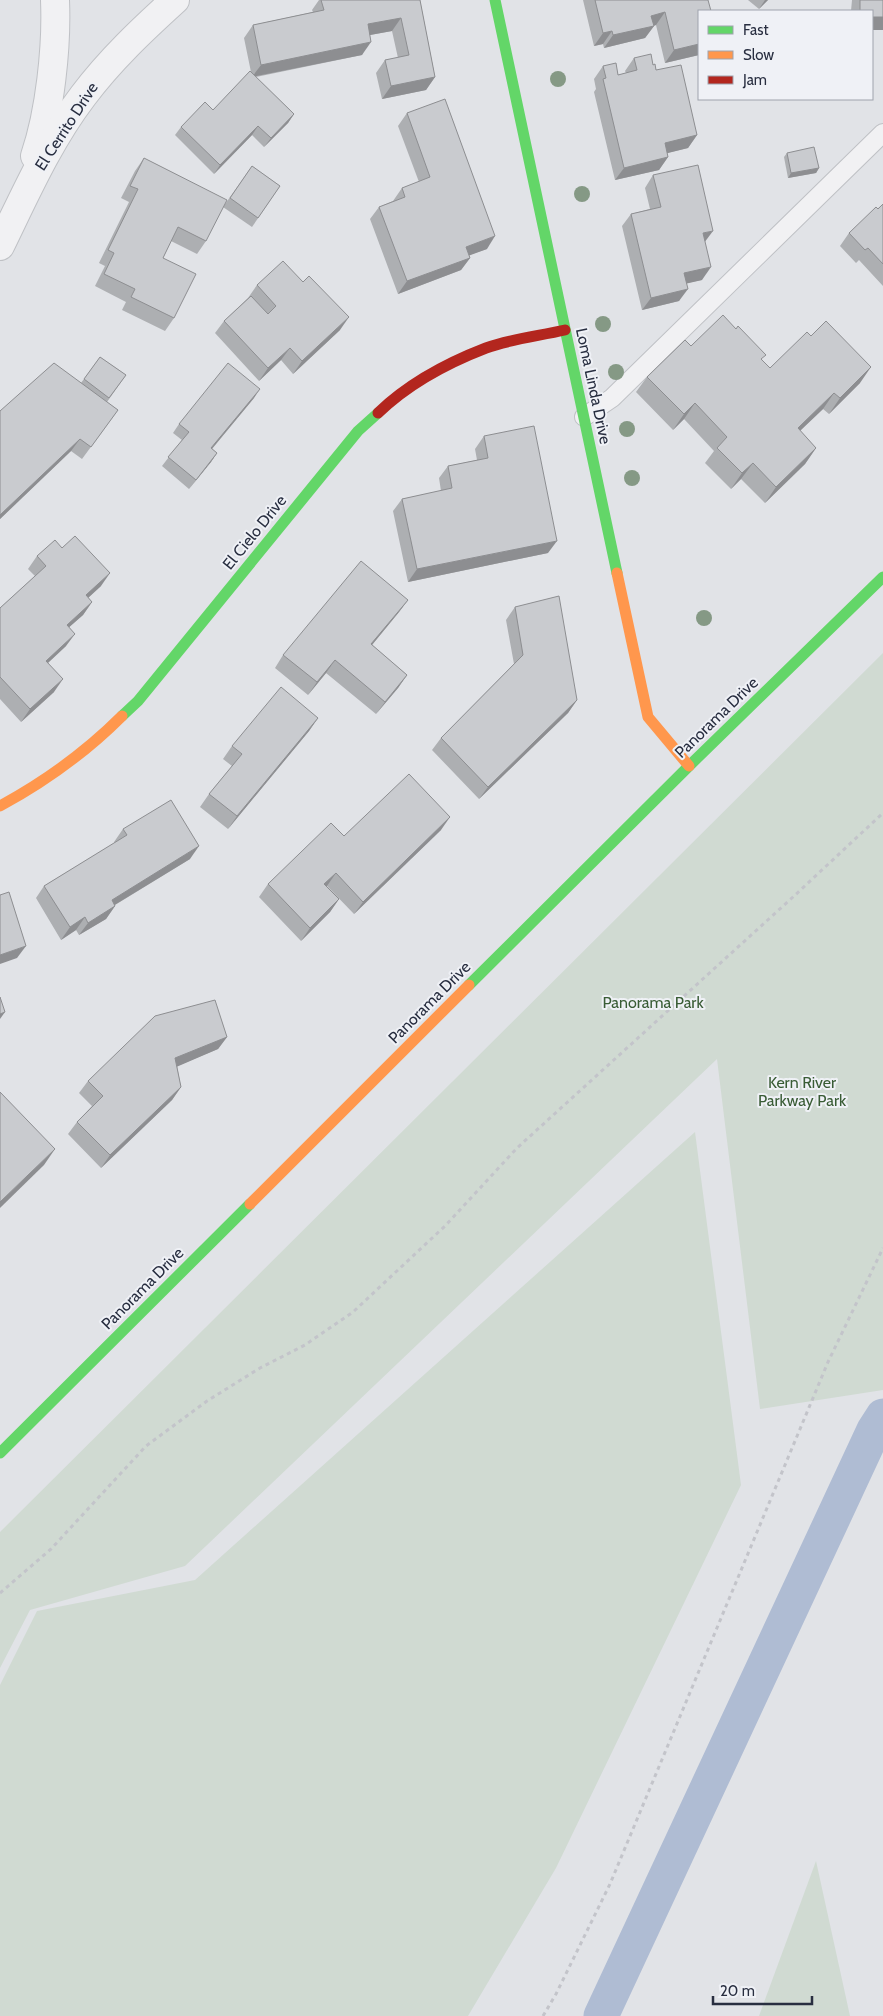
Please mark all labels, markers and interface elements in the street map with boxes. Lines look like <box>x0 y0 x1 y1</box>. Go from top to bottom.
legend <box>698 10 873 100</box>
text: Fast <box>743 21 768 39</box>
text: Slow <box>743 46 774 64</box>
text: Jam <box>742 71 767 89</box>
street label: El Cerrito Drive <box>31 79 102 174</box>
street label: Loma Linda Drive <box>572 326 615 446</box>
street label: El Cielo Drive <box>219 491 290 573</box>
street label: Panorama Drive <box>671 673 762 762</box>
street label: Panorama Drive <box>384 957 474 1047</box>
park label: Panorama Park <box>602 993 704 1012</box>
park label: Kern River Parkway Park <box>758 1073 847 1110</box>
street label: Panorama Drive <box>97 1243 187 1333</box>
scale bar <box>713 1974 812 2006</box>
text: 20 m <box>720 1982 755 2000</box>

